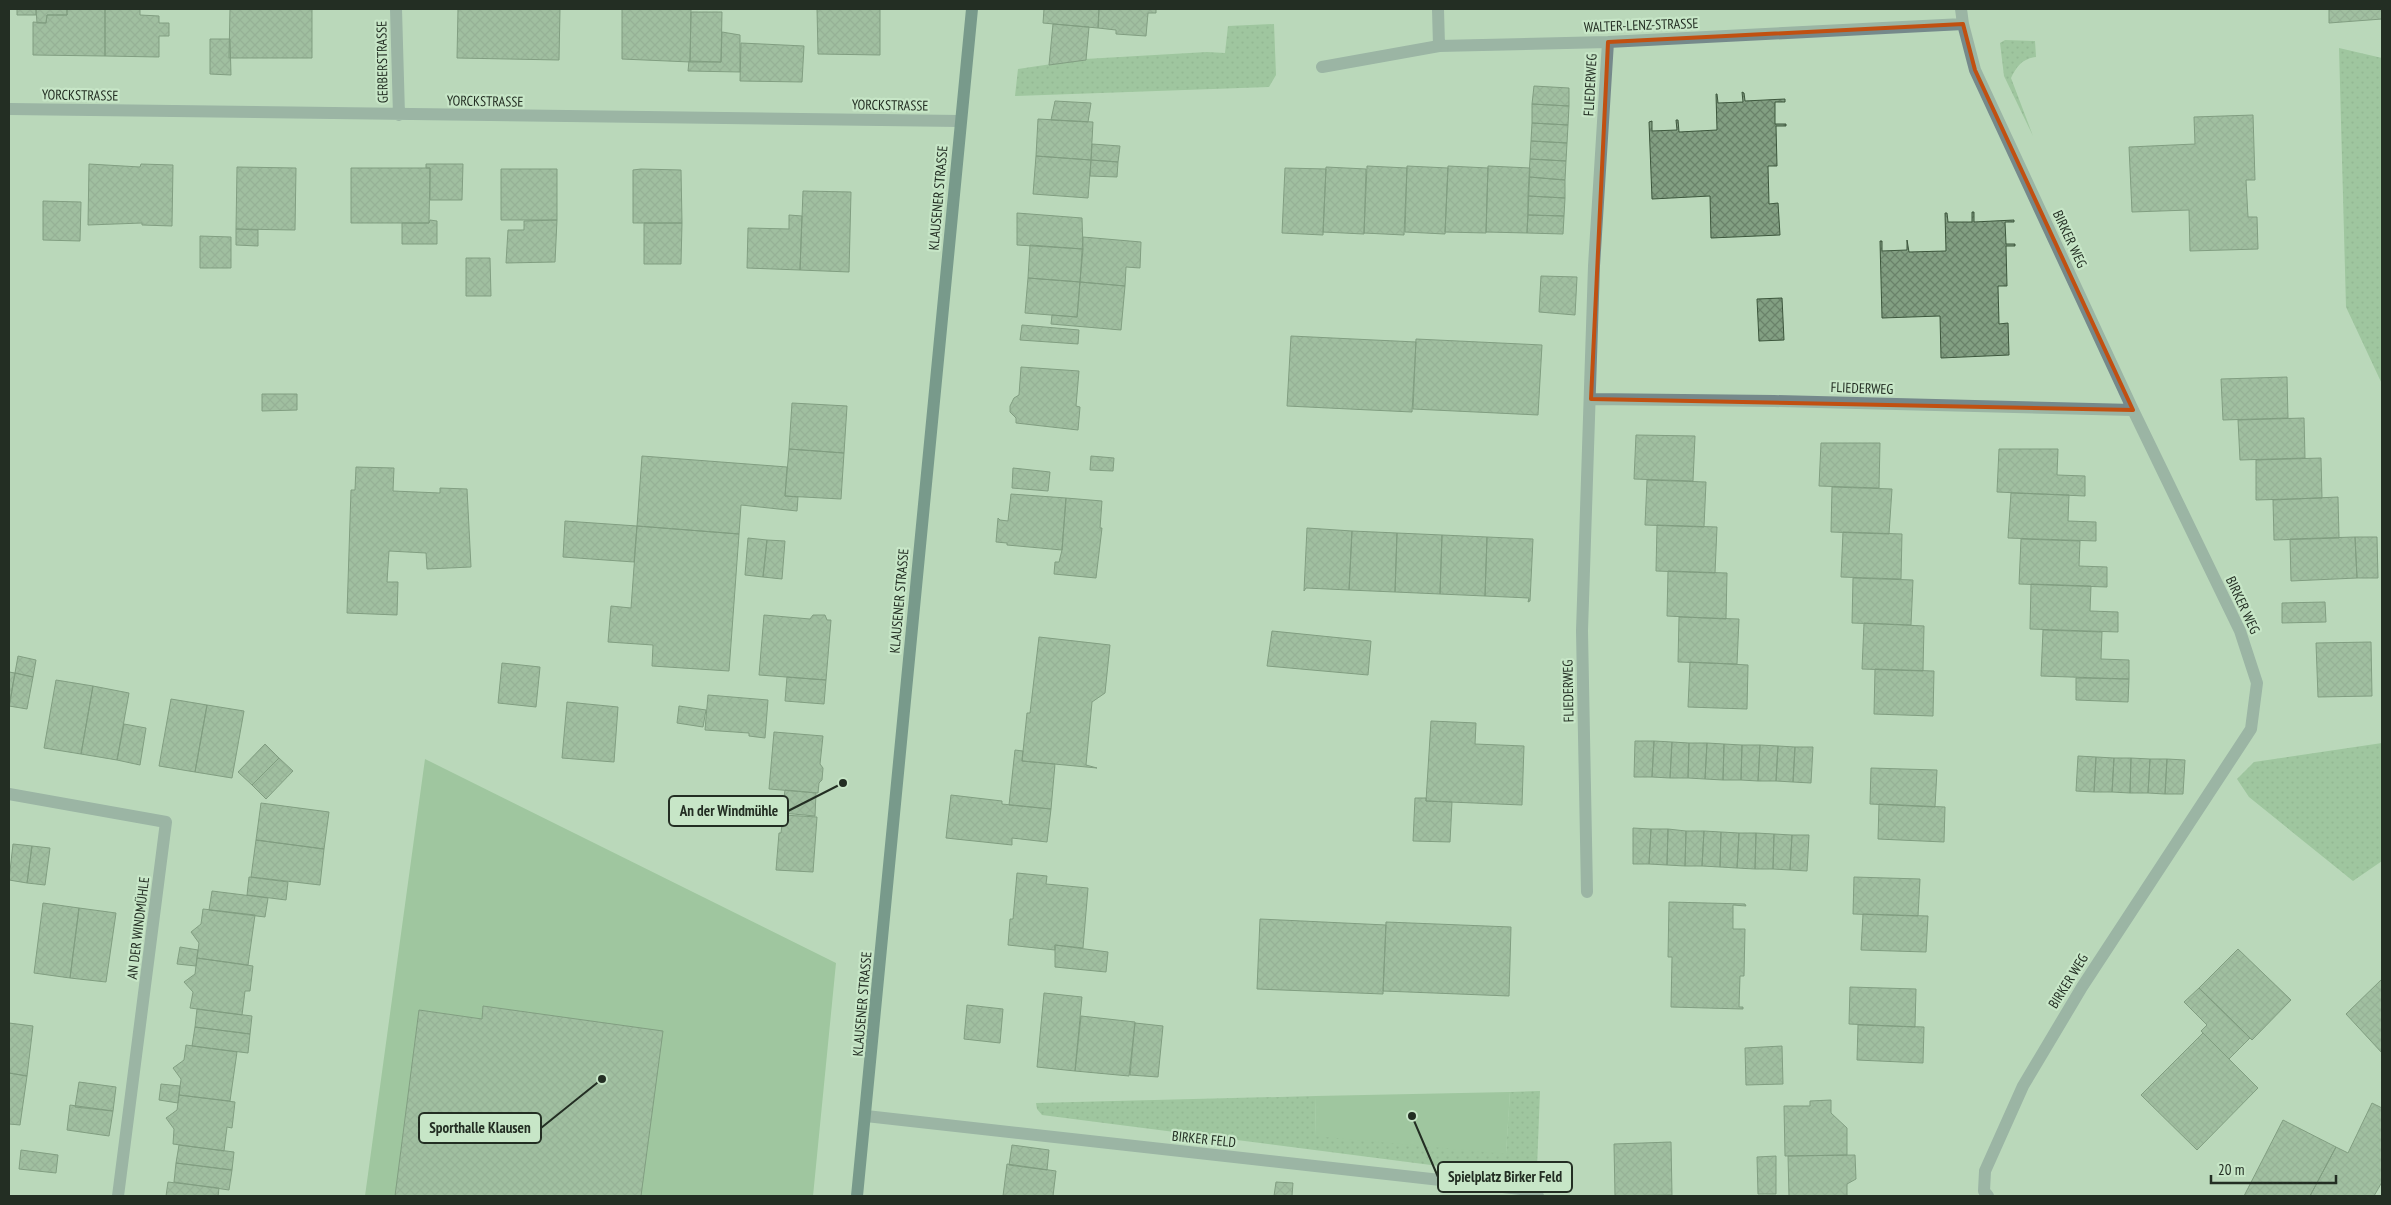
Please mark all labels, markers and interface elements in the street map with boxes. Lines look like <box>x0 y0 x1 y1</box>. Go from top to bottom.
street label: WALTER-LENZ-STRASSE <box>1583 14 1699 36</box>
street label: GERBERSTRASSE <box>372 21 392 103</box>
street label: FLIEDERWEG <box>1579 53 1601 117</box>
street label: YORCKSTRASSE <box>42 85 118 105</box>
street label: YORCKSTRASSE <box>447 91 523 111</box>
street label: YORCKSTRASSE <box>852 95 928 115</box>
street label: KLAUSENER STRASSE <box>924 145 952 251</box>
street label: BIRKER WEG <box>2049 207 2091 271</box>
street label: FLIEDERWEG <box>1830 378 1894 398</box>
street label: KLAUSENER STRASSE <box>885 548 913 654</box>
street label: BIRKER WEG <box>2222 573 2264 637</box>
street label: FLIEDERWEG <box>1558 659 1578 723</box>
callout: An der Windmühle <box>669 796 788 826</box>
text: An der Windmühle <box>679 801 778 820</box>
street label: AN DER WINDMÜHLE <box>123 876 153 980</box>
street label: BIRKER WEG <box>2044 950 2092 1012</box>
street label: KLAUSENER STRASSE <box>848 951 876 1057</box>
callout: Sporthalle Klausen <box>419 1113 541 1143</box>
text: Sporthalle Klausen <box>429 1118 531 1137</box>
street label: BIRKER FELD <box>1171 1127 1237 1151</box>
scale bar <box>2211 1152 2336 1184</box>
text: 20 m <box>2218 1160 2244 1179</box>
callout: Spielplatz Birker Feld <box>1438 1162 1572 1192</box>
text: Spielplatz Birker Feld <box>1448 1167 1562 1186</box>

